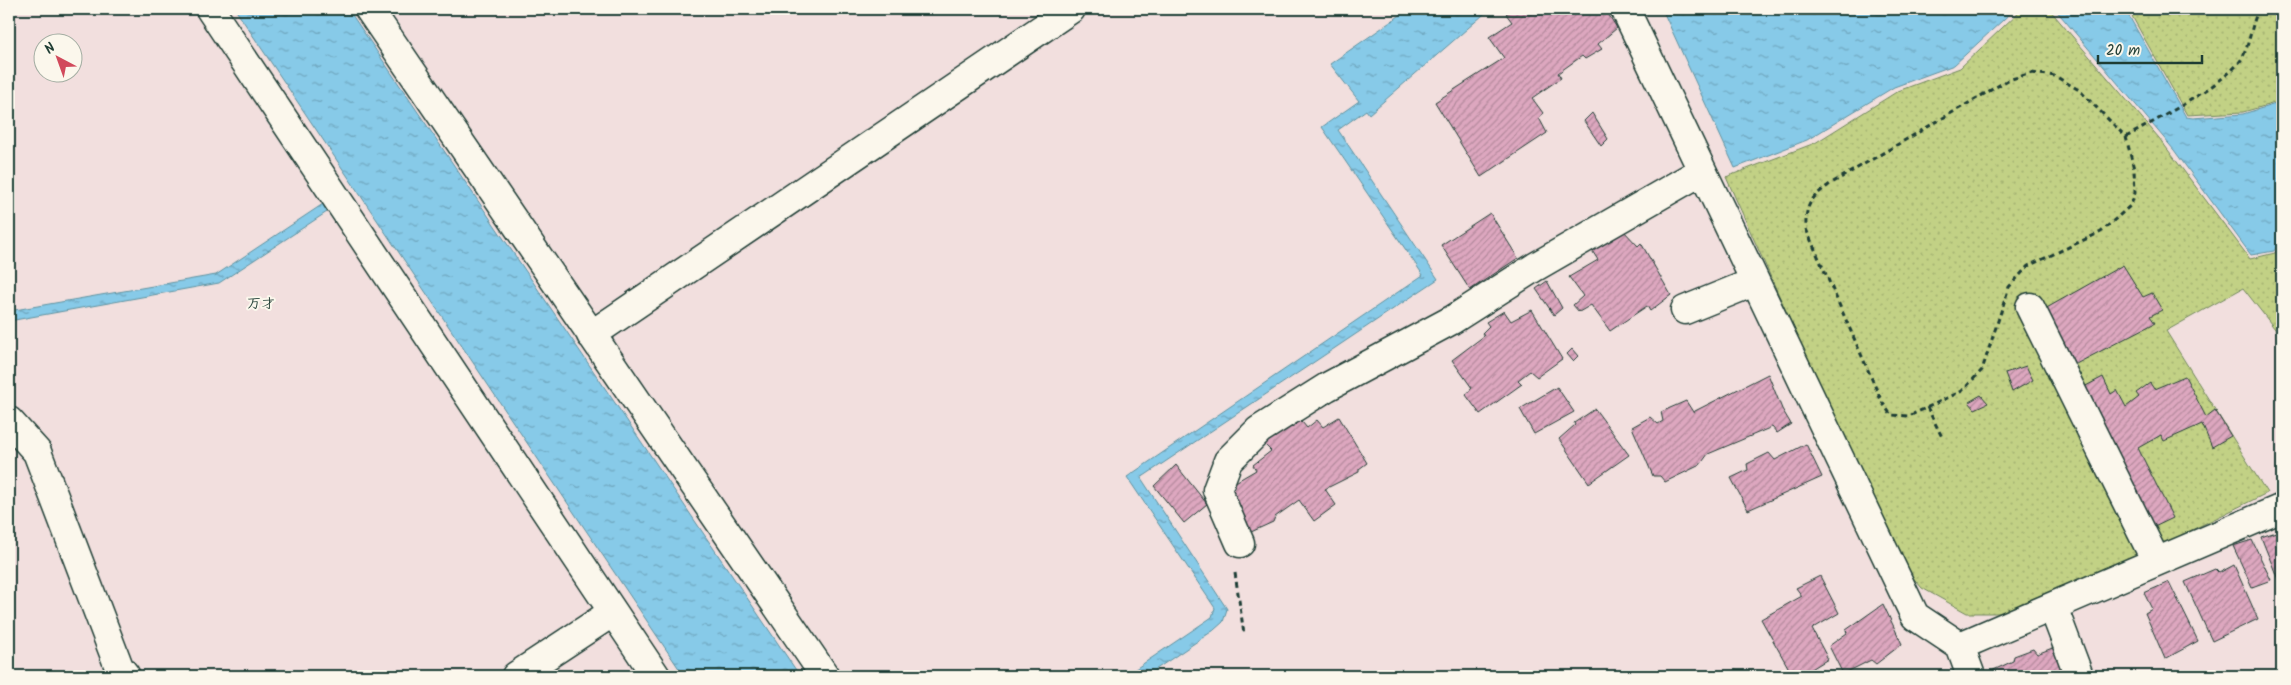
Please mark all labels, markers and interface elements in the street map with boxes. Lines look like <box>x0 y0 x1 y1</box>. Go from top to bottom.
north arrow <box>32 32 82 82</box>
scale bar <box>2098 32 2202 64</box>
text: N <box>40 38 61 60</box>
text: 20 m <box>2106 39 2140 63</box>
district label: 万才 <box>247 293 275 315</box>

